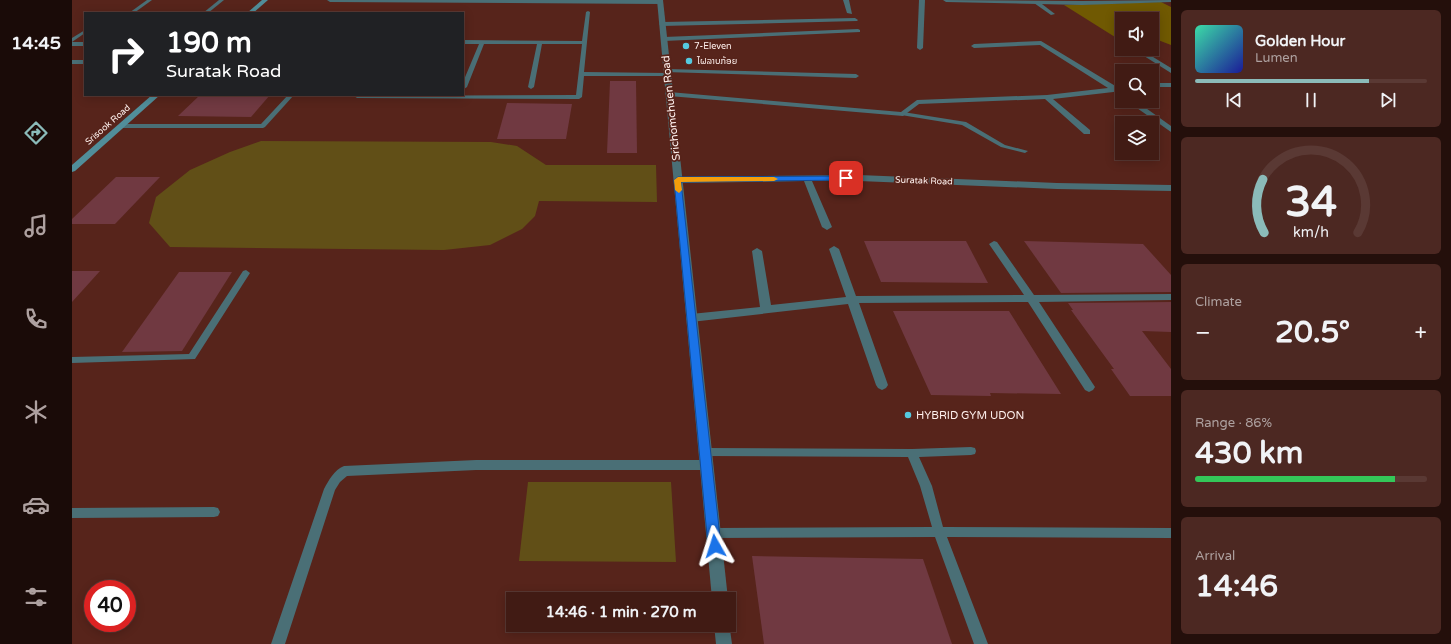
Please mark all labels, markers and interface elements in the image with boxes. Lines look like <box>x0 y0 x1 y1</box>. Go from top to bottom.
map controls <box>1115 12 1159 160</box>
button: sound <box>1115 12 1159 56</box>
text: 190 m <box>166 26 252 60</box>
icon: right <box>100 28 152 80</box>
text: 14:45 <box>11 32 61 54</box>
text: Golden Hour <box>1255 32 1345 50</box>
marker: 7-Eleven <box>681 41 691 51</box>
place label: 7-Eleven <box>694 41 731 52</box>
text: Lumen <box>1255 50 1298 66</box>
street label: Srichomchuen Road <box>659 55 683 161</box>
marker: ໄຝລາບກ້ອຍ <box>684 56 694 66</box>
place label: ໄຝລາບກ້ອຍ <box>696 56 737 67</box>
text: Suratak Road <box>166 60 281 82</box>
button: search <box>1115 64 1159 108</box>
icon: previous <box>1223 89 1245 111</box>
icon: pause <box>1300 89 1322 111</box>
icon: next <box>1377 89 1399 111</box>
street label: Srisook Road <box>83 102 133 148</box>
button: layers <box>1115 116 1159 160</box>
icon: directions <box>22 119 50 147</box>
pin <box>829 161 863 195</box>
icon: arrive <box>835 167 857 189</box>
street label: Suratak Road <box>895 174 953 188</box>
text: 34 <box>1285 178 1337 228</box>
icon: music <box>22 212 50 240</box>
text: km/h <box>1293 224 1329 241</box>
text: Climate <box>1195 294 1242 310</box>
icon: phone <box>22 305 50 333</box>
text: 20.5° <box>1275 314 1350 351</box>
text: − <box>1195 320 1211 346</box>
text: + <box>1415 320 1427 346</box>
icon: climate <box>22 398 50 426</box>
place label: HYBRID GYM UDON <box>916 409 1024 422</box>
marker: HYBRID GYM UDON <box>903 410 913 420</box>
text: Range · 86% <box>1195 415 1272 431</box>
text: 430 km <box>1195 435 1303 472</box>
icon: car <box>22 491 50 519</box>
position arrow <box>694 525 736 567</box>
text: Arrival <box>1195 548 1235 564</box>
text: 14:46 <box>1195 568 1278 605</box>
speed limit sign: 40 <box>84 580 136 632</box>
icon: filters <box>22 583 50 611</box>
text: 14:46 · 1 min · 270 m <box>546 603 696 621</box>

